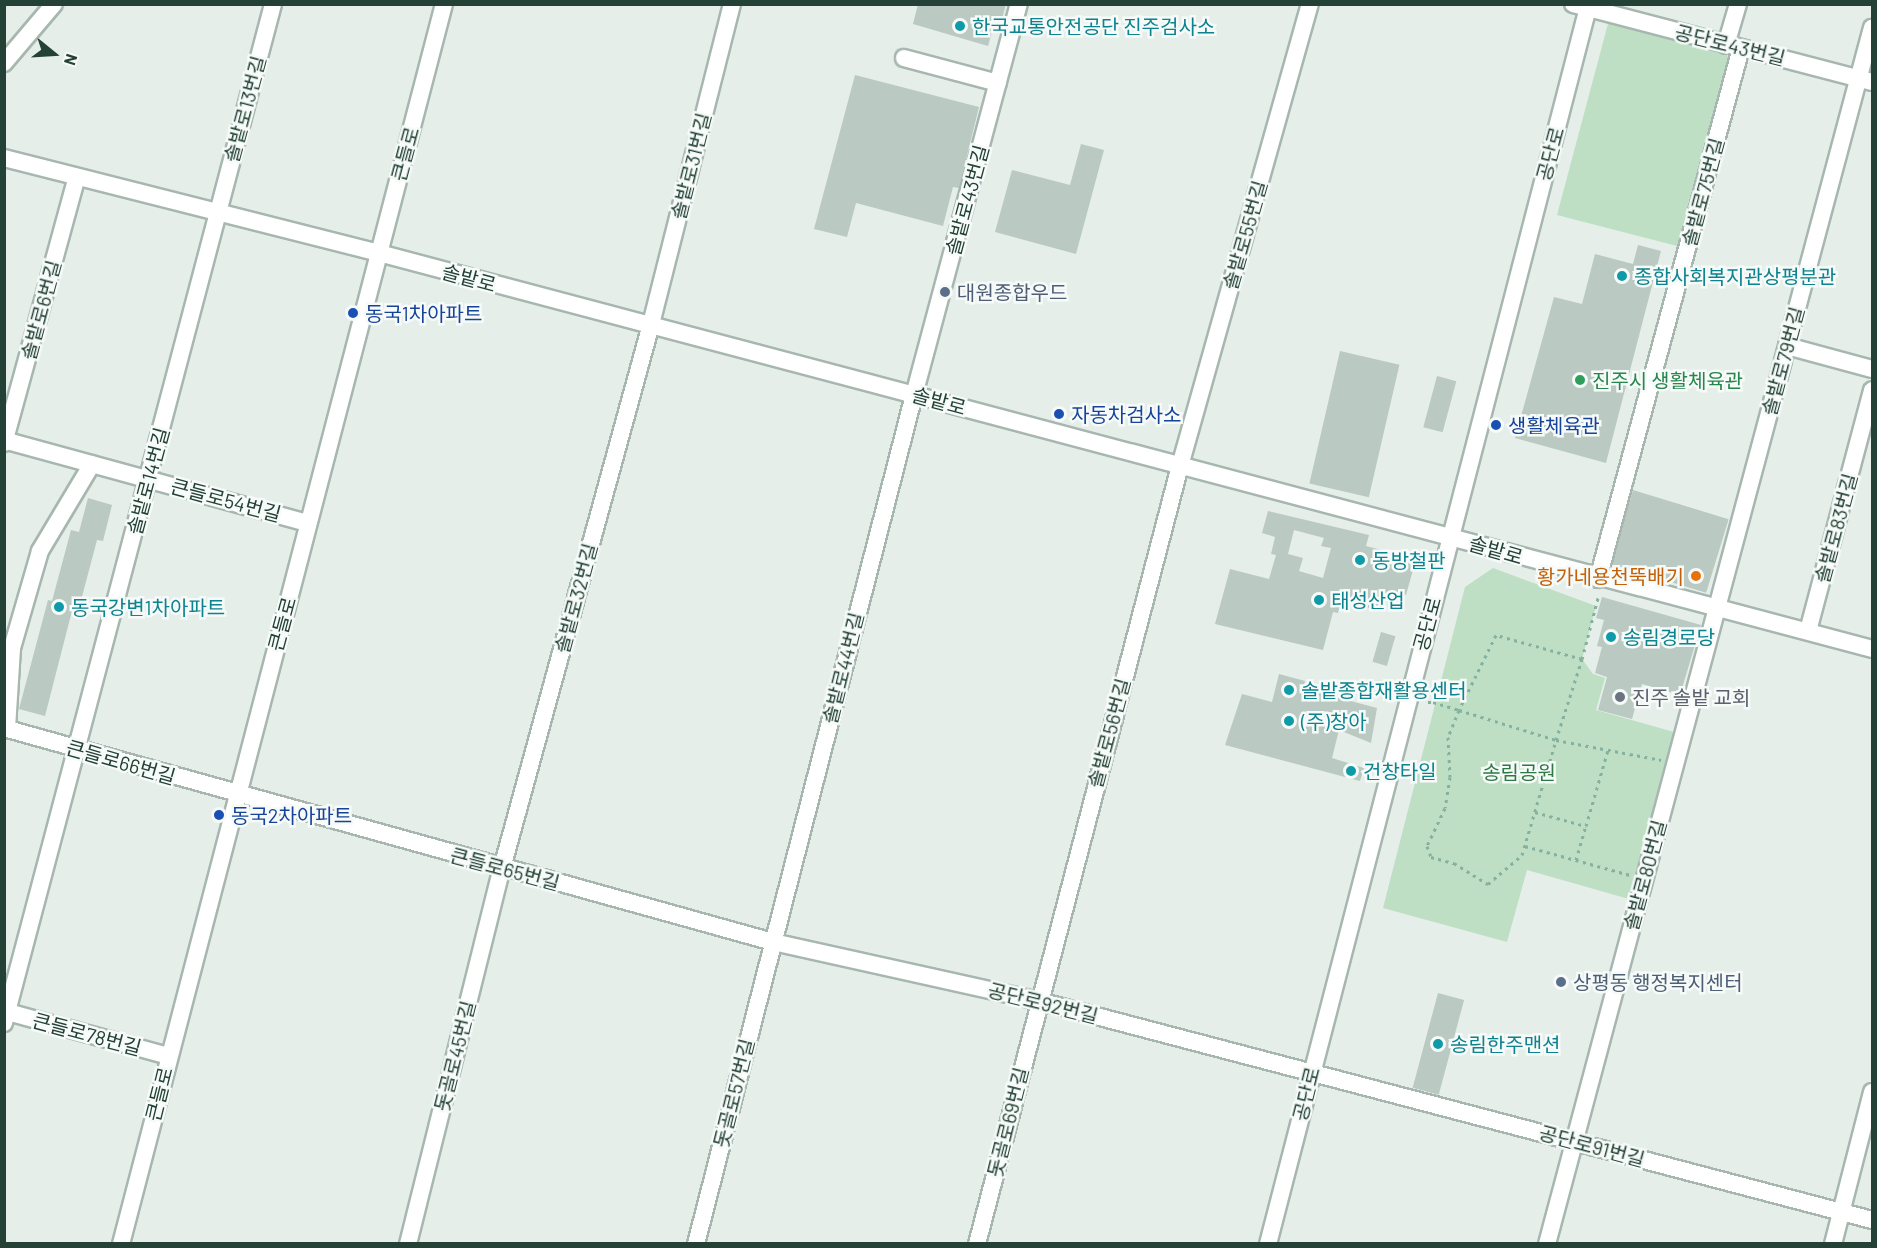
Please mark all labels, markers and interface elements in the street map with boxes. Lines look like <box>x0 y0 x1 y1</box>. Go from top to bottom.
place label: 한국교통안전공단 진주검사소 <box>972 14 1215 38</box>
marker: 한국교통안전공단 진주검사소 <box>953 19 967 33</box>
street label: 공단로43번길 <box>1672 20 1788 70</box>
north arrow <box>24 24 84 84</box>
text: N <box>61 52 82 68</box>
street label: 솔밭로13번길 <box>219 53 271 165</box>
street label: 솔밭로31번길 <box>666 110 716 222</box>
street label: 큰들로 <box>386 124 424 184</box>
street label: 공단로 <box>1531 124 1569 184</box>
street label: 솔밭로75번길 <box>1677 135 1729 249</box>
street label: 솔밭로43번길 <box>941 142 993 258</box>
street label: 솔밭로55번길 <box>1218 178 1272 292</box>
street label: 솔밭로6번길 <box>16 257 66 363</box>
street label: 솔밭로 <box>439 259 499 297</box>
place label: 종합사회복지관상평분관 <box>1634 264 1836 288</box>
marker: 종합사회복지관상평분관 <box>1615 269 1629 283</box>
place label: 대원종합우드 <box>957 280 1067 304</box>
marker: 대원종합우드 <box>938 285 952 299</box>
place label: 동국1차아파트 <box>365 301 482 325</box>
street label: 솔밭로79번길 <box>1757 304 1809 418</box>
marker: 동국1차아파트 <box>346 306 360 320</box>
place label: 진주시 생활체육관 <box>1592 368 1743 392</box>
marker: 진주시 생활체육관 <box>1573 373 1587 387</box>
street label: 솔밭로 <box>909 382 969 420</box>
place label: 자동차검사소 <box>1071 402 1181 426</box>
marker: 자동차검사소 <box>1052 407 1066 421</box>
place label: 생활체육관 <box>1508 413 1600 437</box>
marker: 생활체육관 <box>1489 418 1503 432</box>
street label: 솔밭로14번길 <box>122 425 174 537</box>
street label: 솔밭로83번길 <box>1810 470 1862 586</box>
street label: 큰들로54번길 <box>168 474 284 526</box>
street label: 솔밭로 <box>1466 531 1526 569</box>
street label: 솔밭로32번길 <box>550 540 602 656</box>
place label: 동방철판 <box>1372 548 1446 572</box>
marker: 동방철판 <box>1353 553 1367 567</box>
place label: 황가네용천뚝배기 <box>1537 564 1684 588</box>
marker: 황가네용천뚝배기 <box>1689 569 1703 583</box>
place label: 태성산업 <box>1331 588 1405 612</box>
marker: 태성산업 <box>1312 593 1326 607</box>
street label: 큰들로 <box>263 594 301 654</box>
street label: 공단로 <box>1408 594 1446 654</box>
place label: 동국강변1차아파트 <box>71 595 225 619</box>
marker: 동국강변1차아파트 <box>52 600 66 614</box>
street label: 솔밭로44번길 <box>818 610 868 726</box>
place label: 송림경로당 <box>1623 625 1715 649</box>
marker: 송림경로당 <box>1604 630 1618 644</box>
street label: 솔밭로56번길 <box>1083 676 1135 790</box>
place label: 솔밭종합재활용센터 <box>1301 678 1467 702</box>
marker: 솔밭종합재활용센터 <box>1282 683 1296 697</box>
place label: 진주 솔밭 교회 <box>1632 685 1750 709</box>
marker: 진주 솔밭 교회 <box>1613 690 1627 704</box>
place label: (주)창아 <box>1301 709 1367 733</box>
marker: (주)창아 <box>1282 714 1296 728</box>
street label: 큰들로66번길 <box>64 735 178 789</box>
place label: 건창타일 <box>1363 759 1437 783</box>
park label: 송림공원 <box>1482 760 1556 784</box>
marker: 건창타일 <box>1344 764 1358 778</box>
place label: 동국2차아파트 <box>231 803 352 827</box>
marker: 동국2차아파트 <box>212 808 226 822</box>
street label: 솔밭로80번길 <box>1619 817 1671 933</box>
street label: 큰들로65번길 <box>448 843 562 895</box>
place label: 상평동 행정복지센터 <box>1573 970 1743 994</box>
marker: 상평동 행정복지센터 <box>1554 975 1568 989</box>
street label: 공단로92번길 <box>985 978 1101 1028</box>
street label: 돗골로45번길 <box>430 998 480 1114</box>
street label: 큰들로78번길 <box>30 1008 144 1060</box>
place label: 송림한주맨션 <box>1450 1032 1560 1056</box>
street label: 돗골로57번길 <box>709 1036 759 1150</box>
marker: 송림한주맨션 <box>1431 1037 1445 1051</box>
street label: 큰들로 <box>141 1064 177 1124</box>
street label: 돗골로69번길 <box>983 1064 1033 1180</box>
street label: 공단로 <box>1288 1064 1324 1124</box>
street label: 공단로91번길 <box>1536 1120 1648 1172</box>

